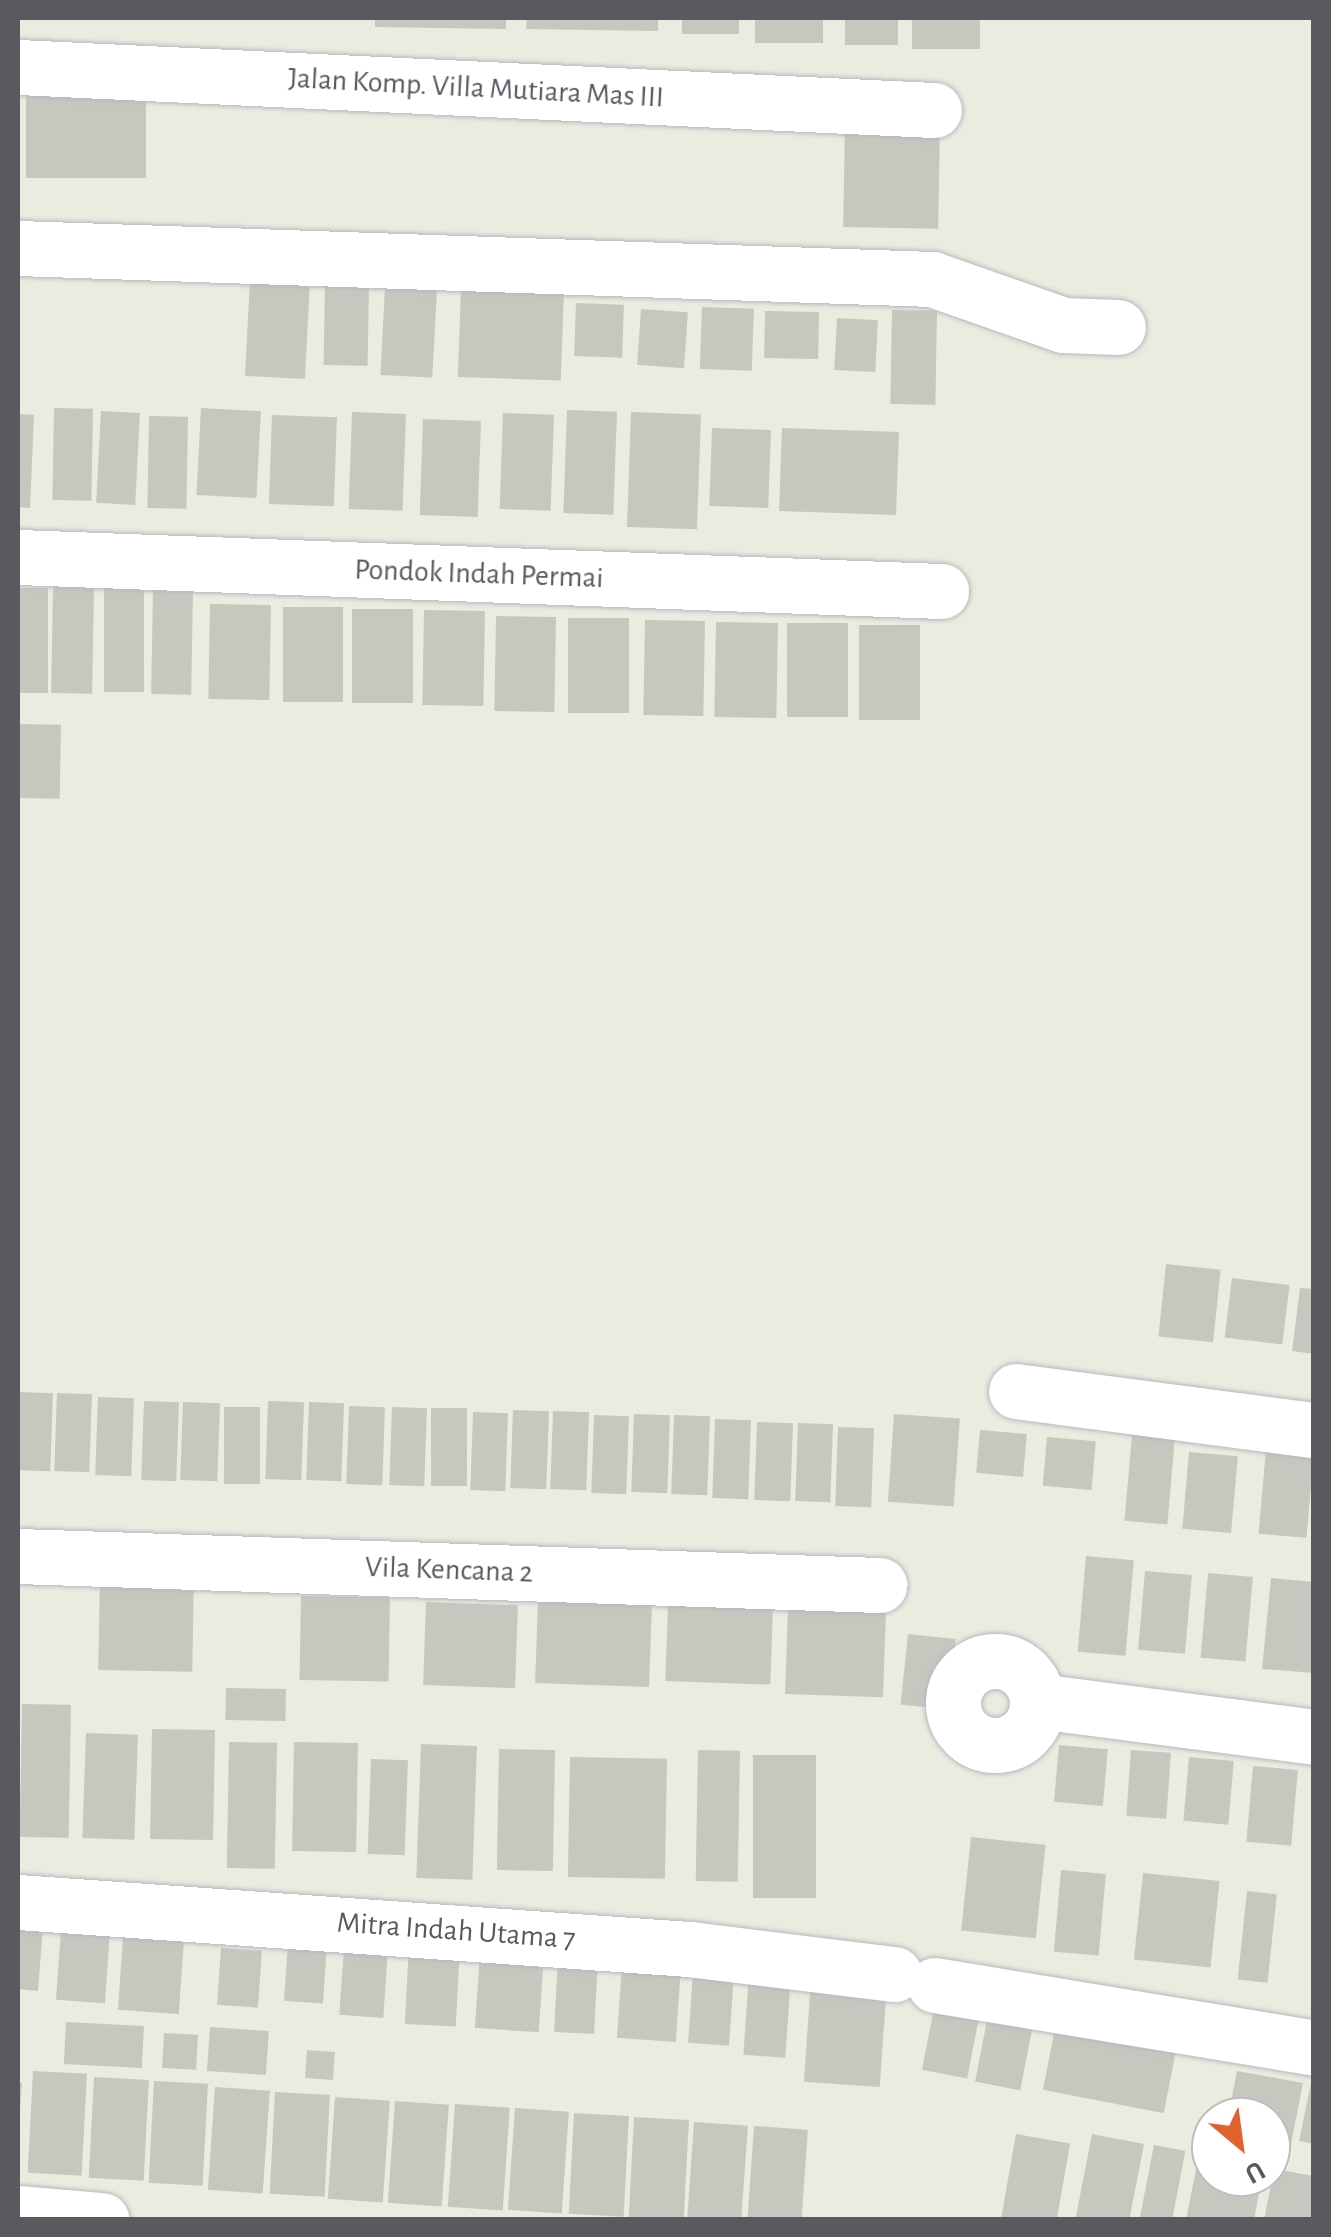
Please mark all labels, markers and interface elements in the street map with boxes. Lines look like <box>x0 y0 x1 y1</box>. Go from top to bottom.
street label: Jalan Komp. Villa Mutiara Mas III <box>287 60 665 116</box>
street label: Pondok Indah Permai <box>354 552 604 596</box>
street label: Vila Kencana 2 <box>364 1549 534 1591</box>
street label: Mitra Indah Utama 7 <box>335 1905 577 1957</box>
north arrow <box>1191 2097 1291 2197</box>
text: U <box>1240 2155 1269 2188</box>

